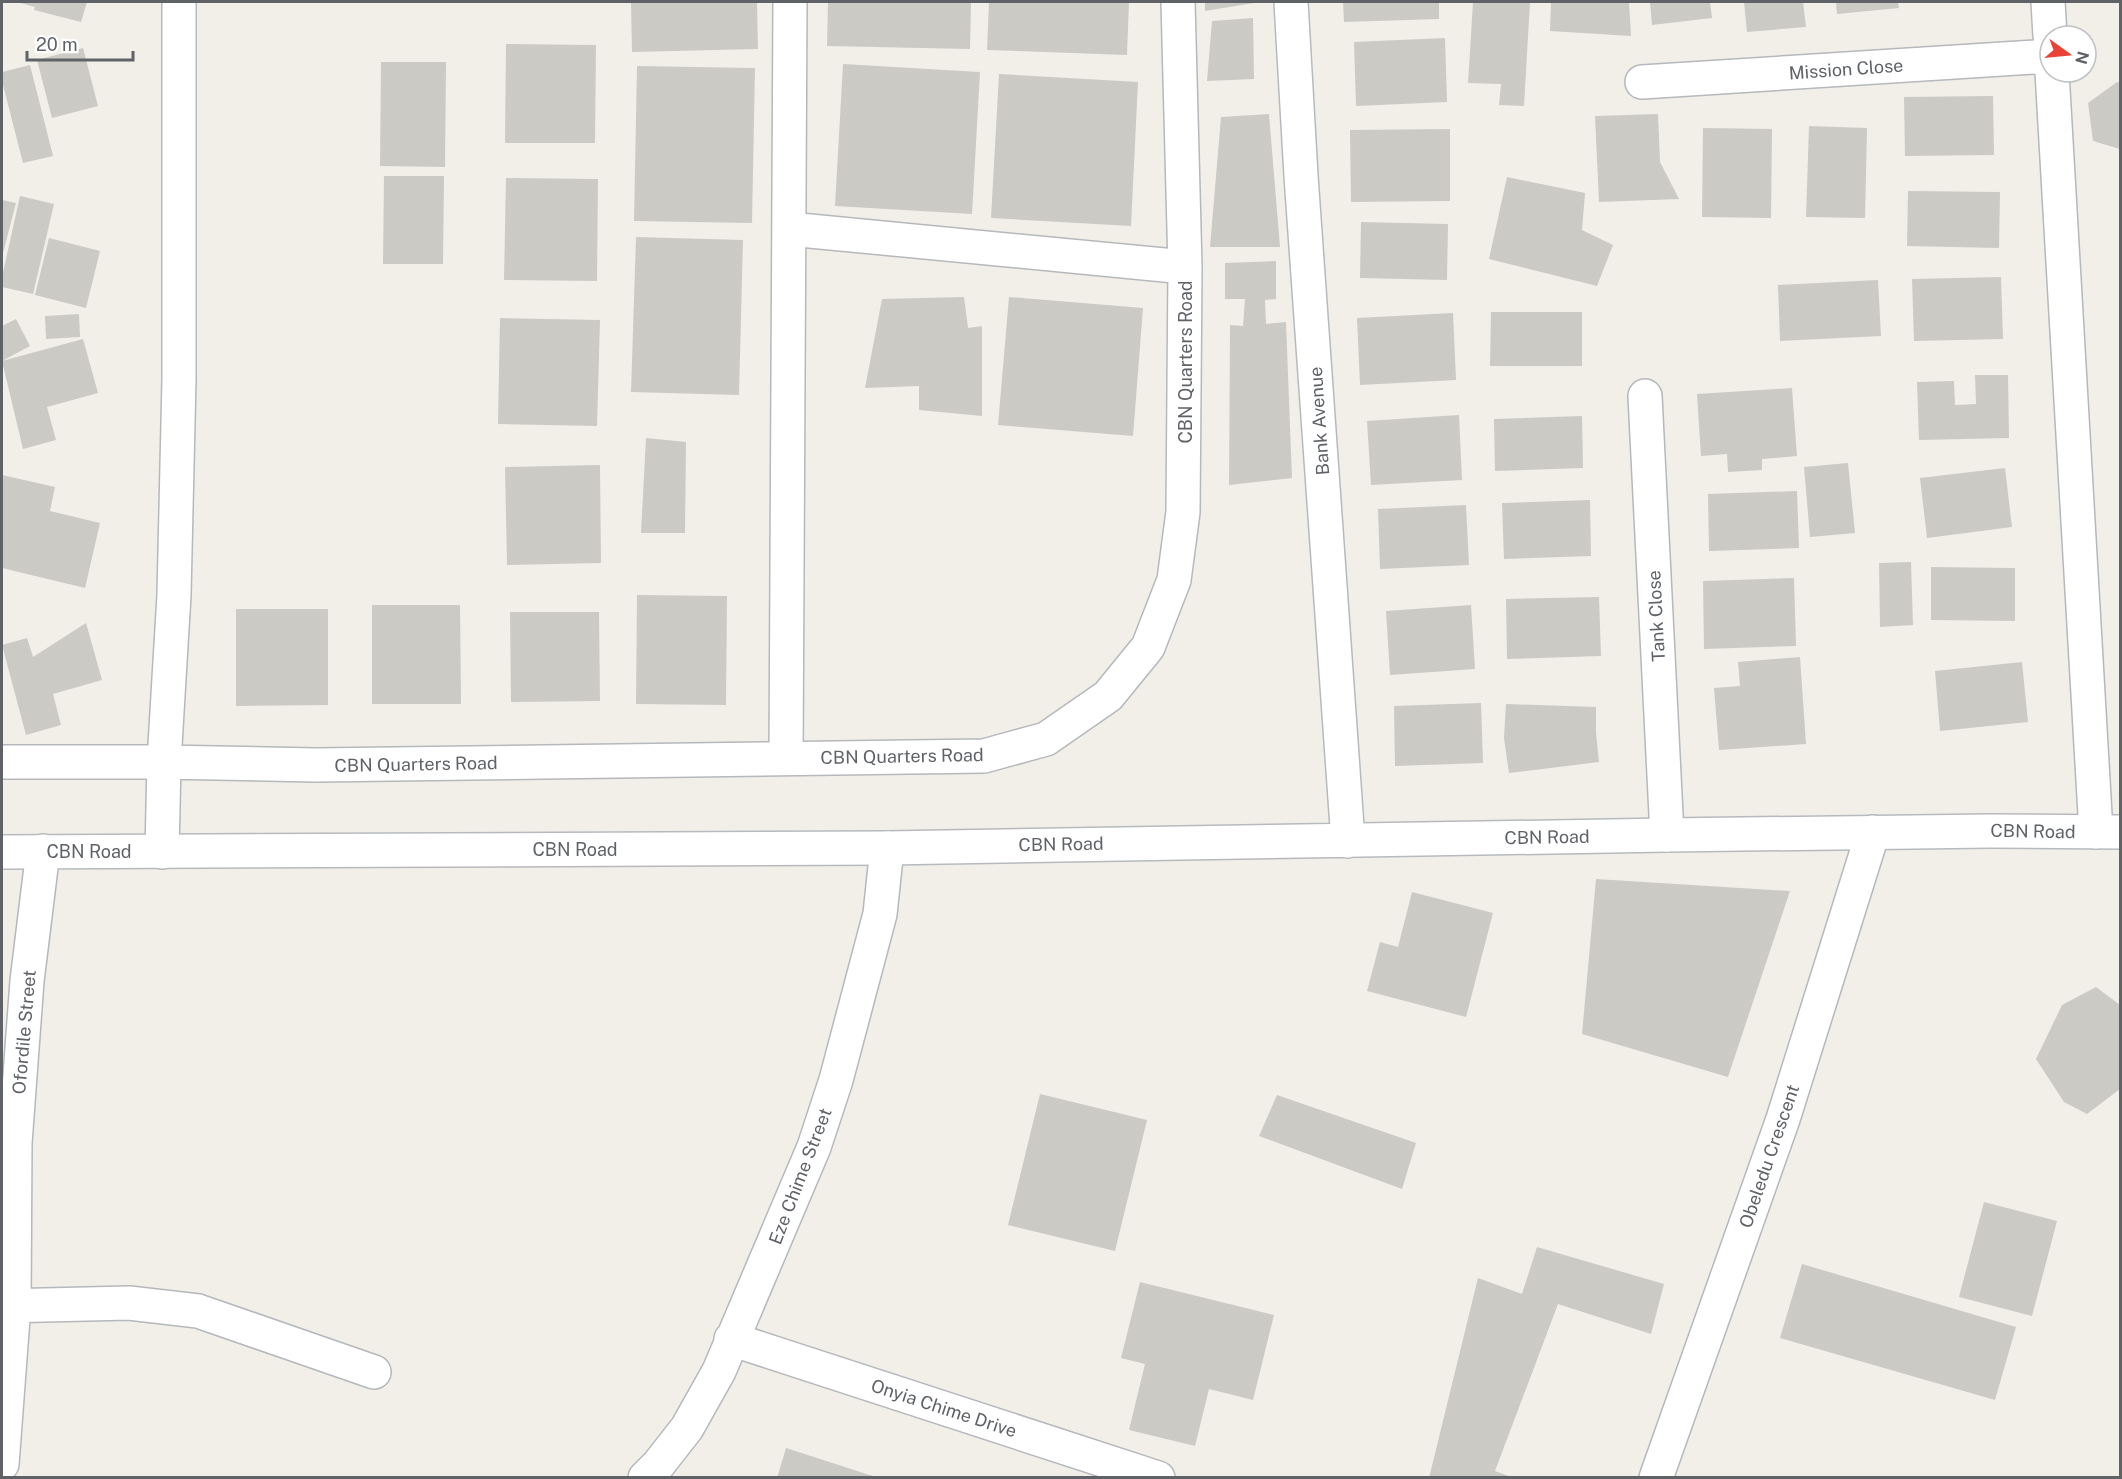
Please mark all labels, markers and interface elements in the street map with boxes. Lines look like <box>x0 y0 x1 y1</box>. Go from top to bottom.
scale bar <box>27 24 134 62</box>
north arrow <box>2038 24 2098 84</box>
text: 20 m <box>36 34 78 55</box>
text: N <box>2071 49 2093 66</box>
street label: Mission Close <box>1788 55 1904 83</box>
street label: CBN Quarters Road <box>1175 280 1196 444</box>
street label: Bank Avenue <box>1305 366 1333 476</box>
street label: Tank Close <box>1643 570 1669 662</box>
street label: CBN Quarters Road <box>820 744 984 768</box>
street label: CBN Quarters Road <box>334 752 498 776</box>
street label: CBN Road <box>1990 820 2076 842</box>
street label: CBN Road <box>1504 826 1590 848</box>
street label: CBN Road <box>1018 833 1104 855</box>
street label: CBN Road <box>532 839 618 860</box>
street label: CBN Road <box>46 841 132 862</box>
street label: Ofordile Street <box>8 969 40 1095</box>
street label: Obeledu Crescent <box>1735 1082 1803 1230</box>
street label: Eze Chime Street <box>764 1105 836 1247</box>
street label: Onyia Chime Drive <box>868 1375 1020 1441</box>

